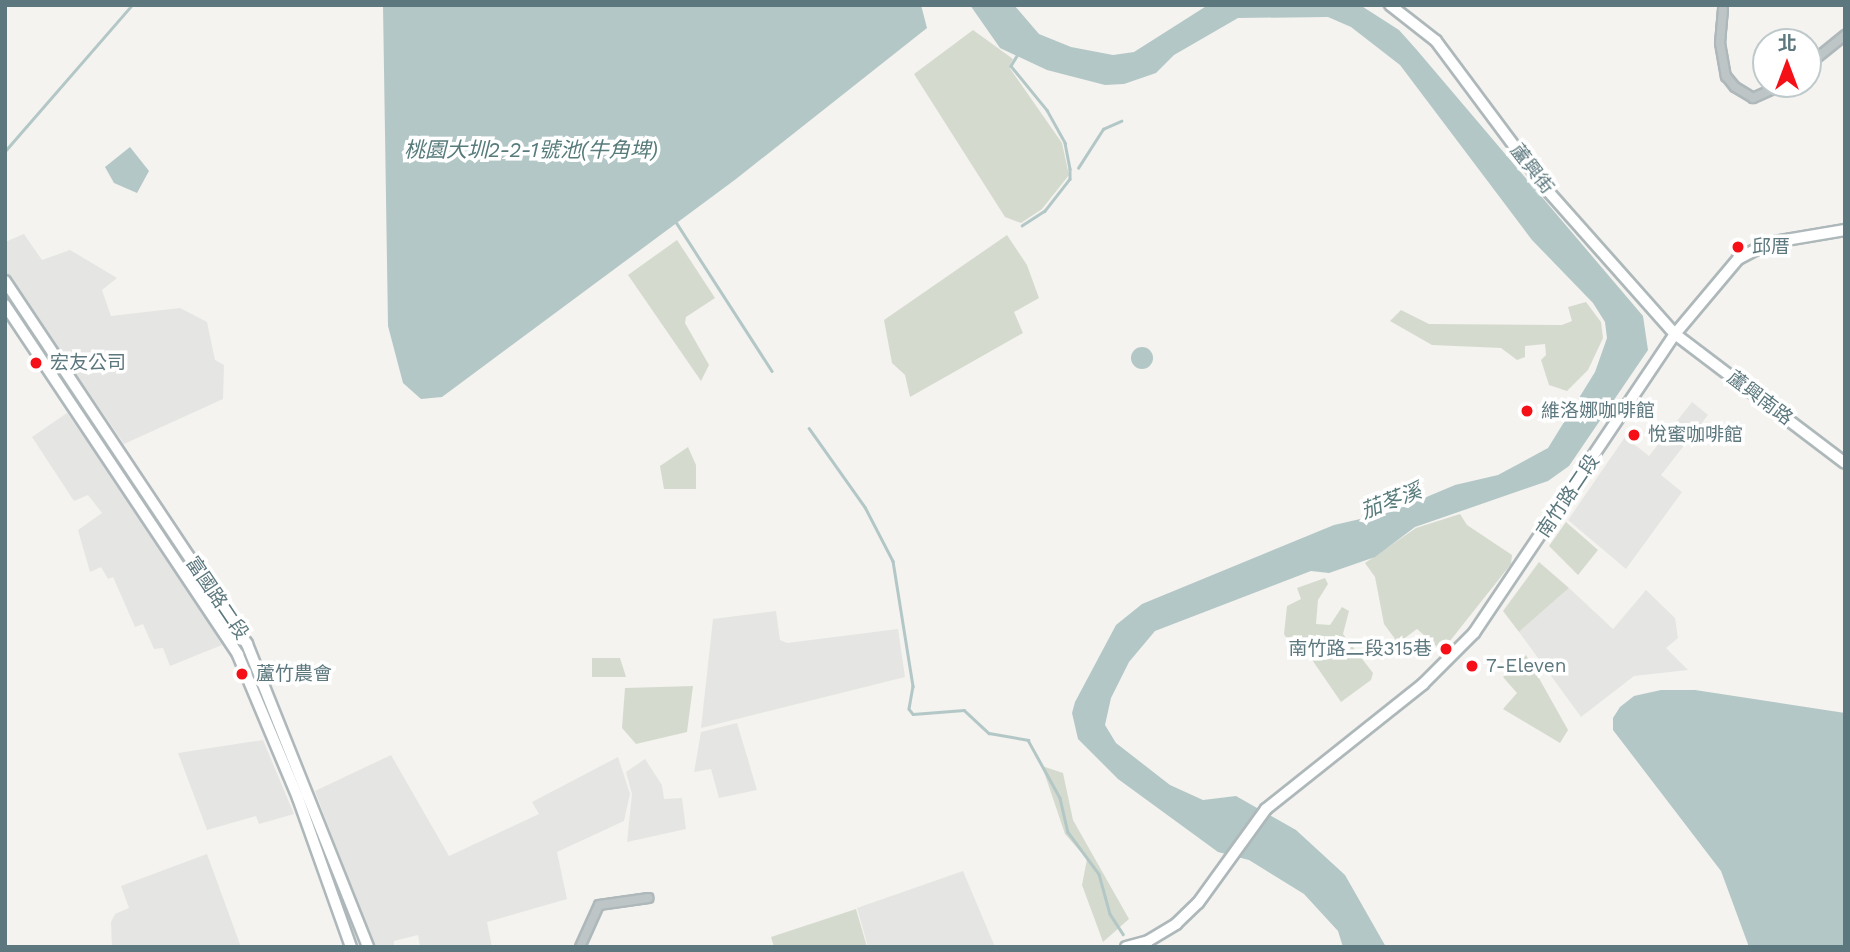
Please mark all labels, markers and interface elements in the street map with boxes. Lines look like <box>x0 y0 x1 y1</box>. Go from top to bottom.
north arrow <box>1752 28 1822 98</box>
text: 北 <box>1777 32 1797 55</box>
water label: 桃園大圳2-2-1號池(牛角埤) <box>404 137 658 163</box>
street label: 蘆興街 <box>1505 140 1559 198</box>
place label: 邱厝 <box>1752 236 1790 258</box>
marker: 邱厝 <box>1730 239 1746 255</box>
place label: 宏友公司 <box>50 352 126 374</box>
marker: 宏友公司 <box>28 355 44 371</box>
street label: 蘆興南路 <box>1723 366 1797 430</box>
place label: 維洛娜咖啡館 <box>1541 400 1655 422</box>
marker: 維洛娜咖啡館 <box>1519 403 1535 419</box>
place label: 悅蜜咖啡館 <box>1648 424 1743 446</box>
marker: 悅蜜咖啡館 <box>1626 427 1642 443</box>
street label: 南竹路二段 <box>1532 450 1604 542</box>
water label: 茄苳溪 <box>1357 478 1425 524</box>
street label: 富國路二段 <box>181 552 253 644</box>
place label: 南竹路二段315巷 <box>1288 638 1432 660</box>
marker: 南竹路二段315巷 <box>1438 641 1454 657</box>
place label: 7-Eleven <box>1486 655 1567 677</box>
marker: 7-Eleven <box>1464 658 1480 674</box>
place label: 蘆竹農會 <box>256 663 332 685</box>
marker: 蘆竹農會 <box>234 666 250 682</box>

